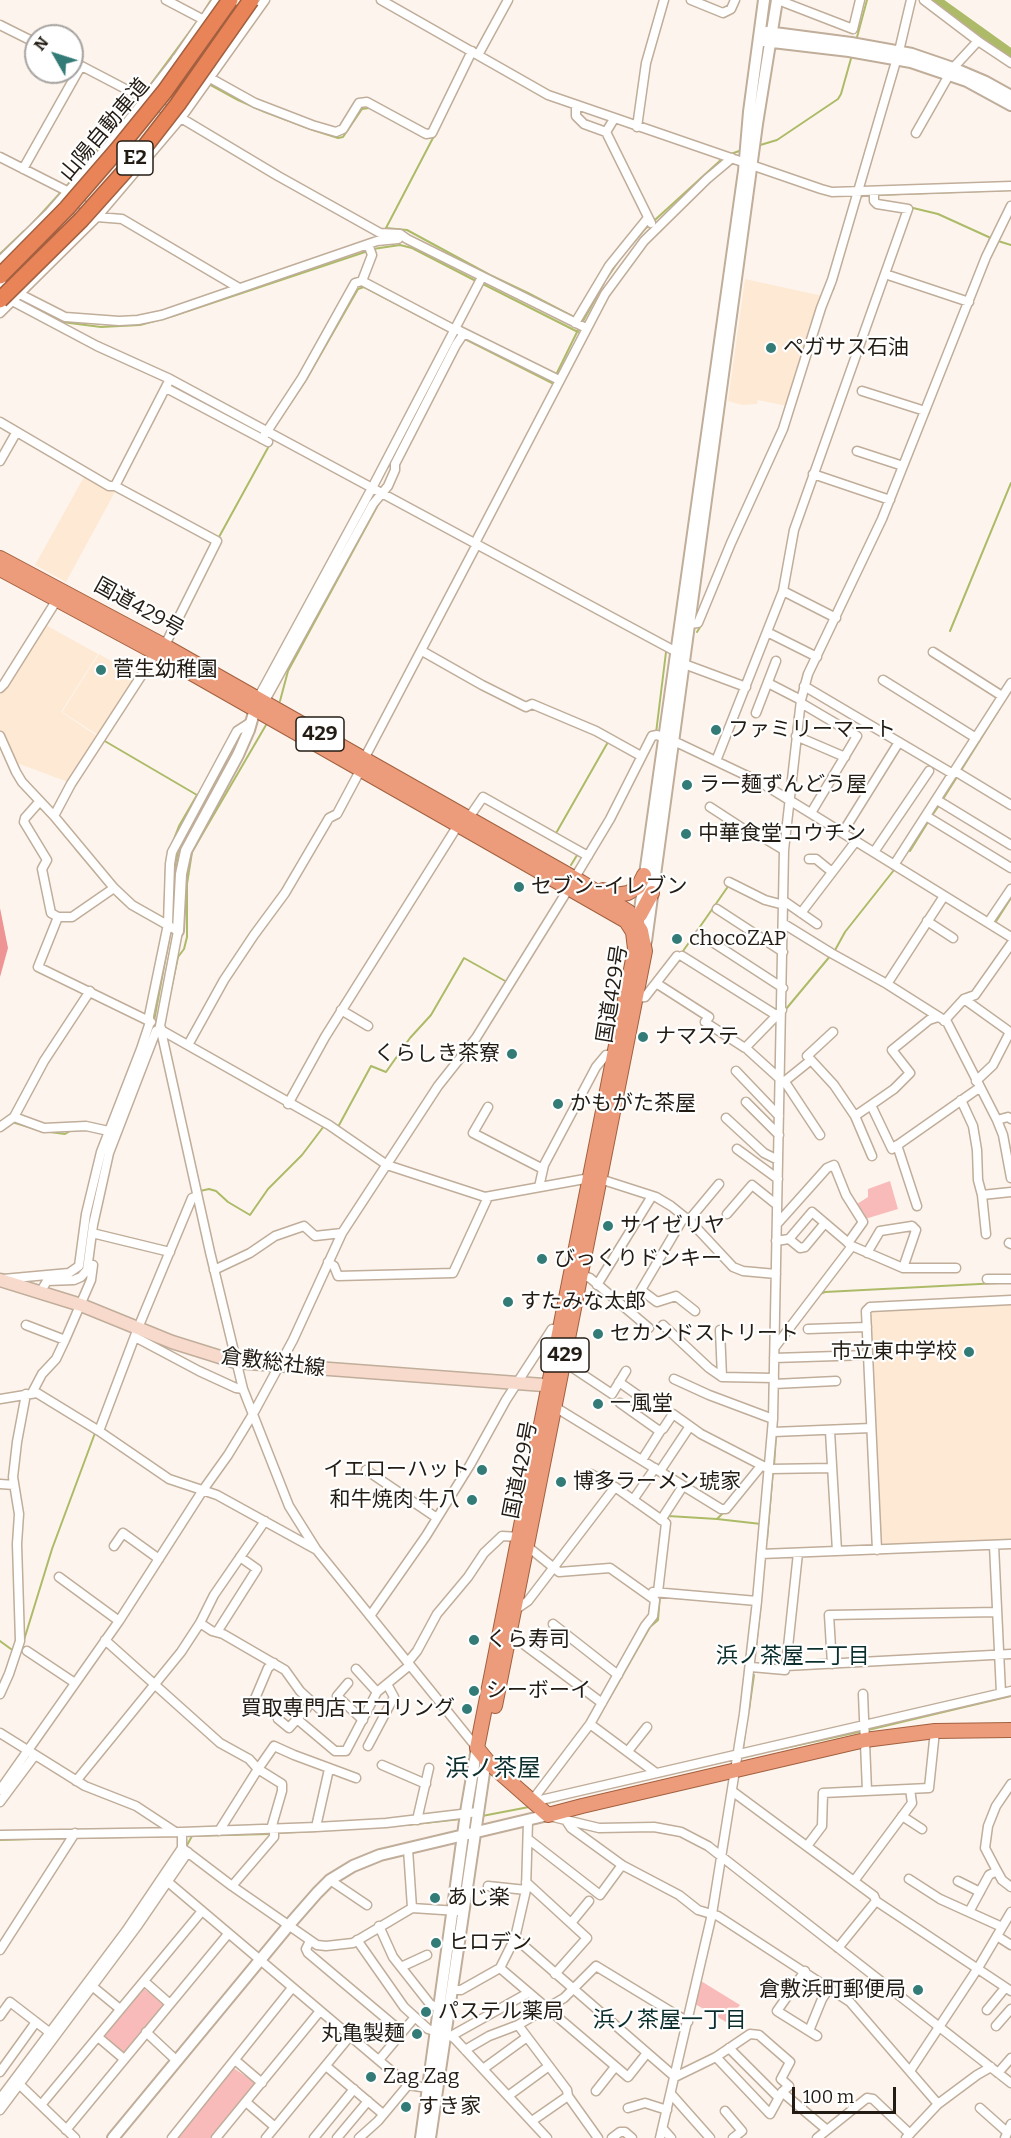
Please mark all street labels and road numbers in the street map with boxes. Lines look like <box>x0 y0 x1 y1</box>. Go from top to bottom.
street label: 山陽自動車道 <box>55 74 155 186</box>
road number: E2 <box>117 141 153 175</box>
street label: 国道429号 <box>90 573 188 643</box>
road number: 429 <box>296 717 344 751</box>
street label: 国道429号 <box>593 943 633 1045</box>
road number: 429 <box>541 1338 589 1372</box>
street label: 倉敷総社線 <box>219 1344 327 1382</box>
street label: 国道429号 <box>499 1419 543 1521</box>

